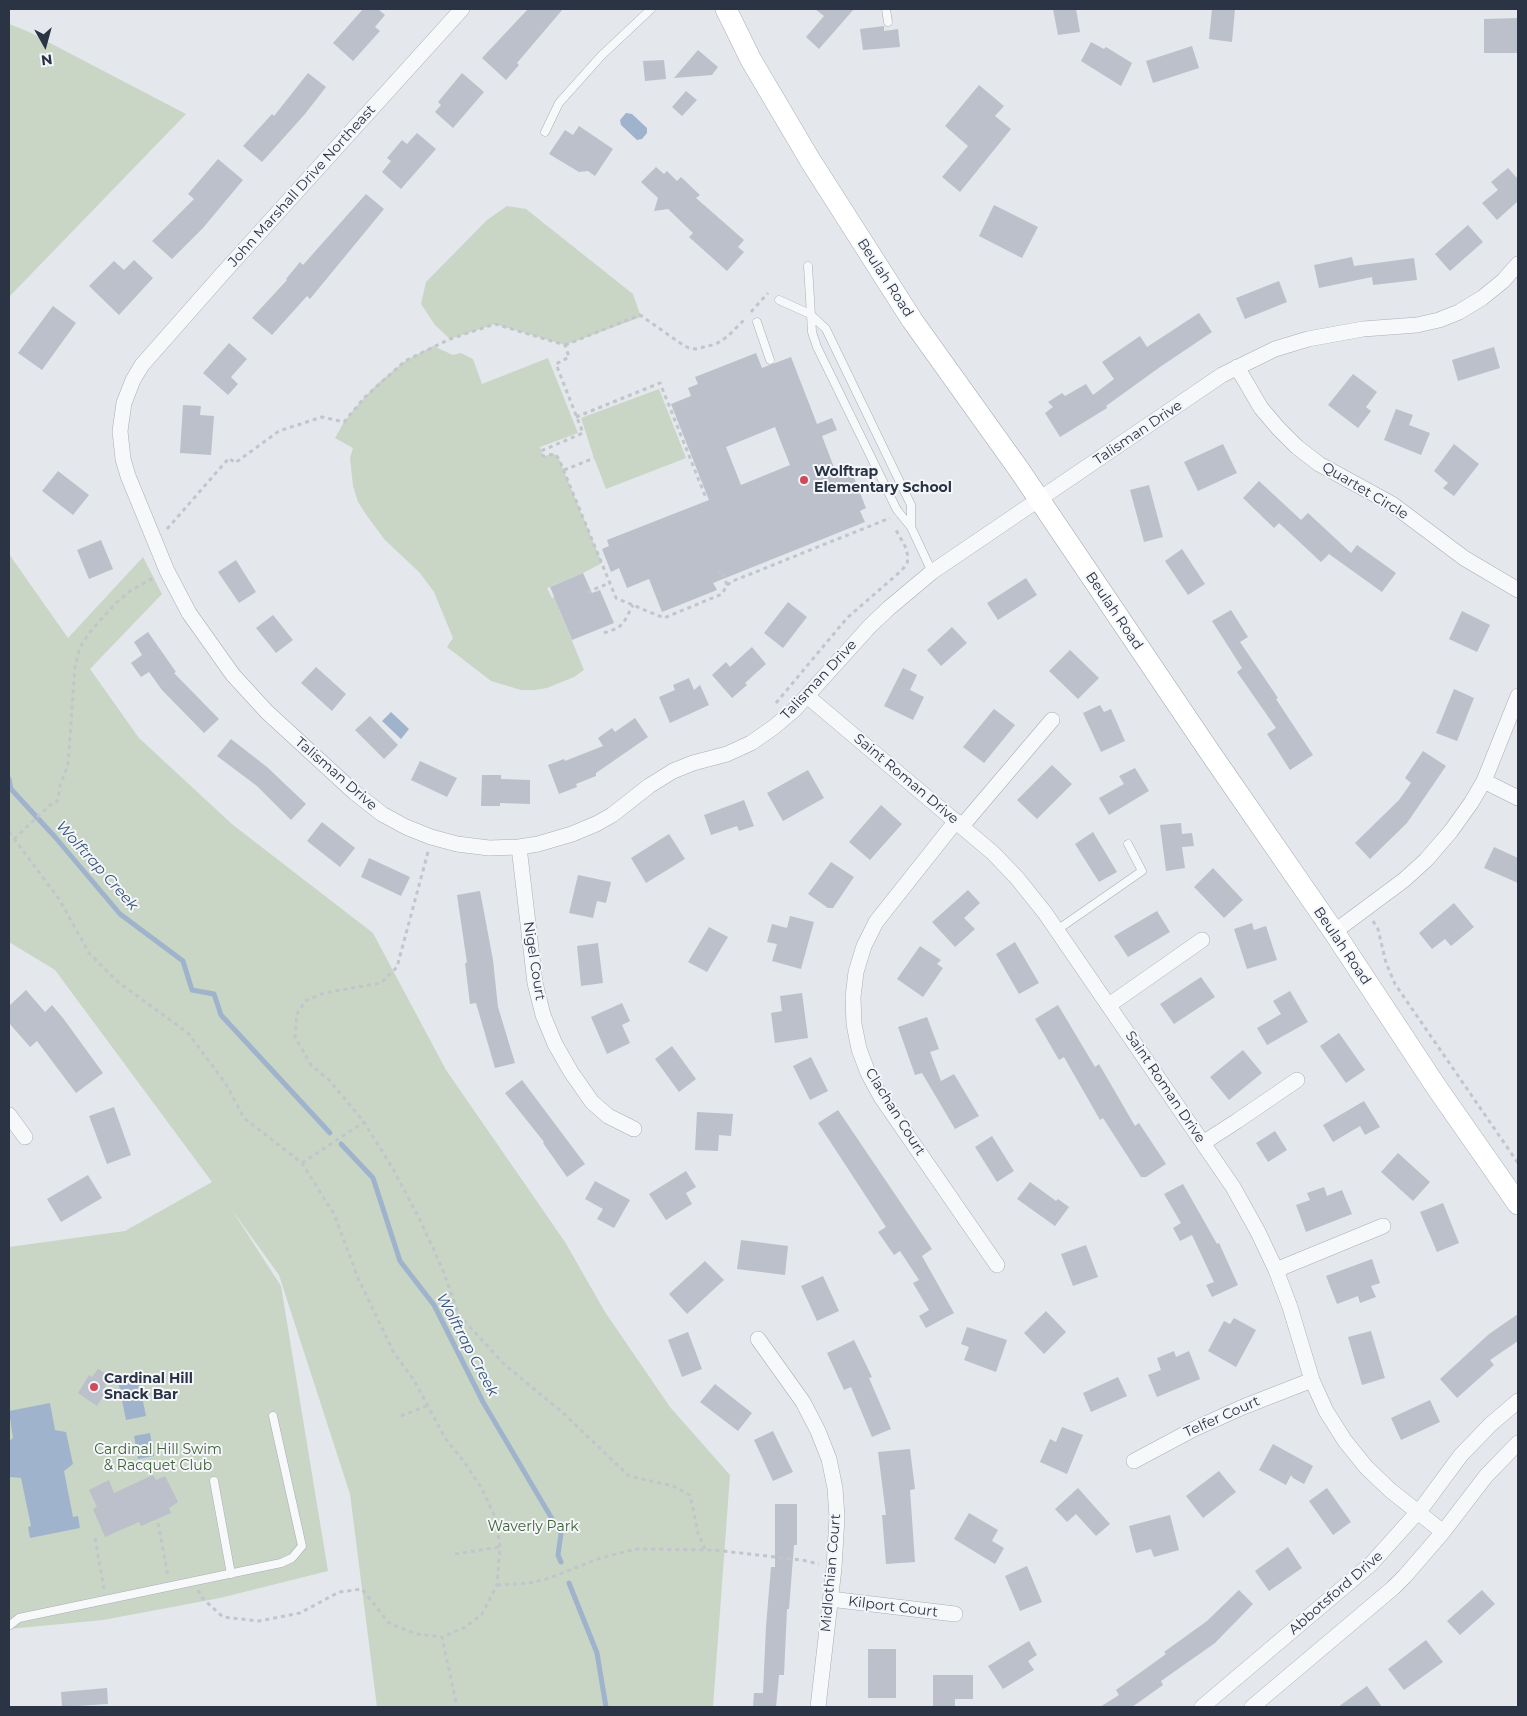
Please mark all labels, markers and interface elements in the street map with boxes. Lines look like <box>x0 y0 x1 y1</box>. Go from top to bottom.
north arrow <box>20 20 70 70</box>
text: N <box>40 50 54 70</box>
street label: John Marshall Drive Northeast <box>225 102 379 270</box>
street label: Beulah Road <box>853 236 917 320</box>
street label: Talisman Drive <box>1091 397 1185 469</box>
street label: Quartet Circle <box>1319 459 1411 523</box>
place label: Wolftrap Elementary School <box>814 464 952 497</box>
marker: Wolftrap Elementary School <box>798 474 810 486</box>
street label: Beulah Road <box>1082 569 1146 653</box>
street label: Talisman Drive <box>778 637 860 723</box>
street label: Saint Roman Drive <box>850 730 962 828</box>
street label: Talisman Drive <box>292 734 380 814</box>
water label: Wolftrap Creek <box>52 818 142 914</box>
street label: Beulah Road <box>1310 904 1374 988</box>
street label: Nigel Court <box>519 920 549 1002</box>
street label: Saint Roman Drive <box>1121 1028 1209 1146</box>
street label: Clachan Court <box>861 1065 929 1159</box>
water label: Wolftrap Creek <box>432 1290 502 1400</box>
place label: Cardinal Hill Snack Bar <box>104 1371 193 1404</box>
marker: Cardinal Hill Snack Bar <box>88 1381 100 1393</box>
street label: Telfer Court <box>1182 1393 1262 1441</box>
park label: Cardinal Hill Swim & Racquet Club <box>94 1442 222 1474</box>
street label: Midlothian Court <box>817 1513 845 1633</box>
park label: Waverly Park <box>487 1519 579 1535</box>
street label: Abbotsford Drive <box>1286 1548 1386 1638</box>
street label: Kilport Court <box>847 1593 939 1621</box>

